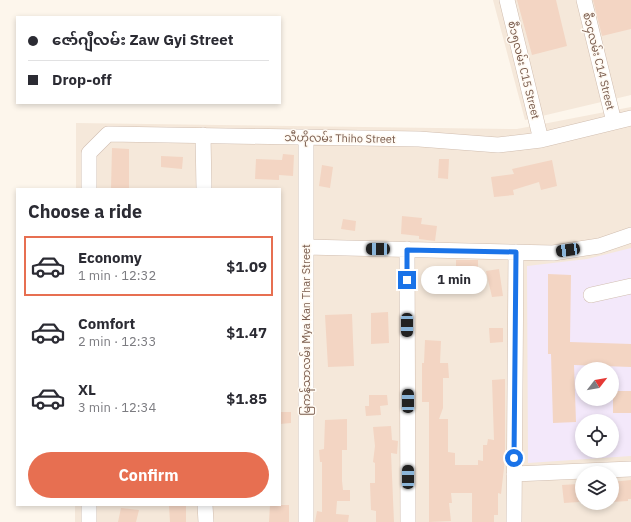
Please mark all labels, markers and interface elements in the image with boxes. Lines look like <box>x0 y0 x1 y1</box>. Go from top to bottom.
street label: စီ၁၄လမ်း C14 Street <box>578 11 618 112</box>
street label: စီ၁၅လမ်း C15 Street <box>503 19 543 121</box>
text: ဇော်ဂျီလမ်း Zaw Gyi Street <box>52 30 233 49</box>
text: Drop-off <box>52 70 112 89</box>
street label: သီဟိုလမ်း Thiho Street <box>284 130 396 148</box>
text: Choose a ride <box>28 200 142 223</box>
car <box>555 242 581 258</box>
car <box>366 243 390 255</box>
street label: မြကန်သာလမ်း Mya Kan Thar Street <box>299 244 315 416</box>
icon: car <box>30 248 66 284</box>
text: Economy <box>78 248 142 267</box>
text: $1.09 <box>226 257 267 276</box>
callout: 1 min <box>421 266 487 294</box>
text: 1 min · 12:32 <box>78 267 156 284</box>
route end <box>398 271 416 289</box>
text: 1 min <box>437 271 471 288</box>
car <box>401 313 413 337</box>
icon: car <box>30 314 66 350</box>
text: Comfort <box>78 314 135 333</box>
text: $1.47 <box>226 323 267 342</box>
text: 2 min · 12:33 <box>78 333 156 350</box>
north arrow <box>575 362 619 406</box>
map controls <box>575 362 619 510</box>
icon: car <box>30 380 66 416</box>
text: XL <box>78 380 96 399</box>
text: $1.85 <box>226 389 267 408</box>
car <box>402 389 414 413</box>
text: 3 min · 12:34 <box>78 399 156 416</box>
button: locate <box>575 414 619 458</box>
route start <box>505 449 523 467</box>
button: Confirm <box>28 452 269 498</box>
car <box>402 465 414 489</box>
button: layers <box>575 466 619 510</box>

